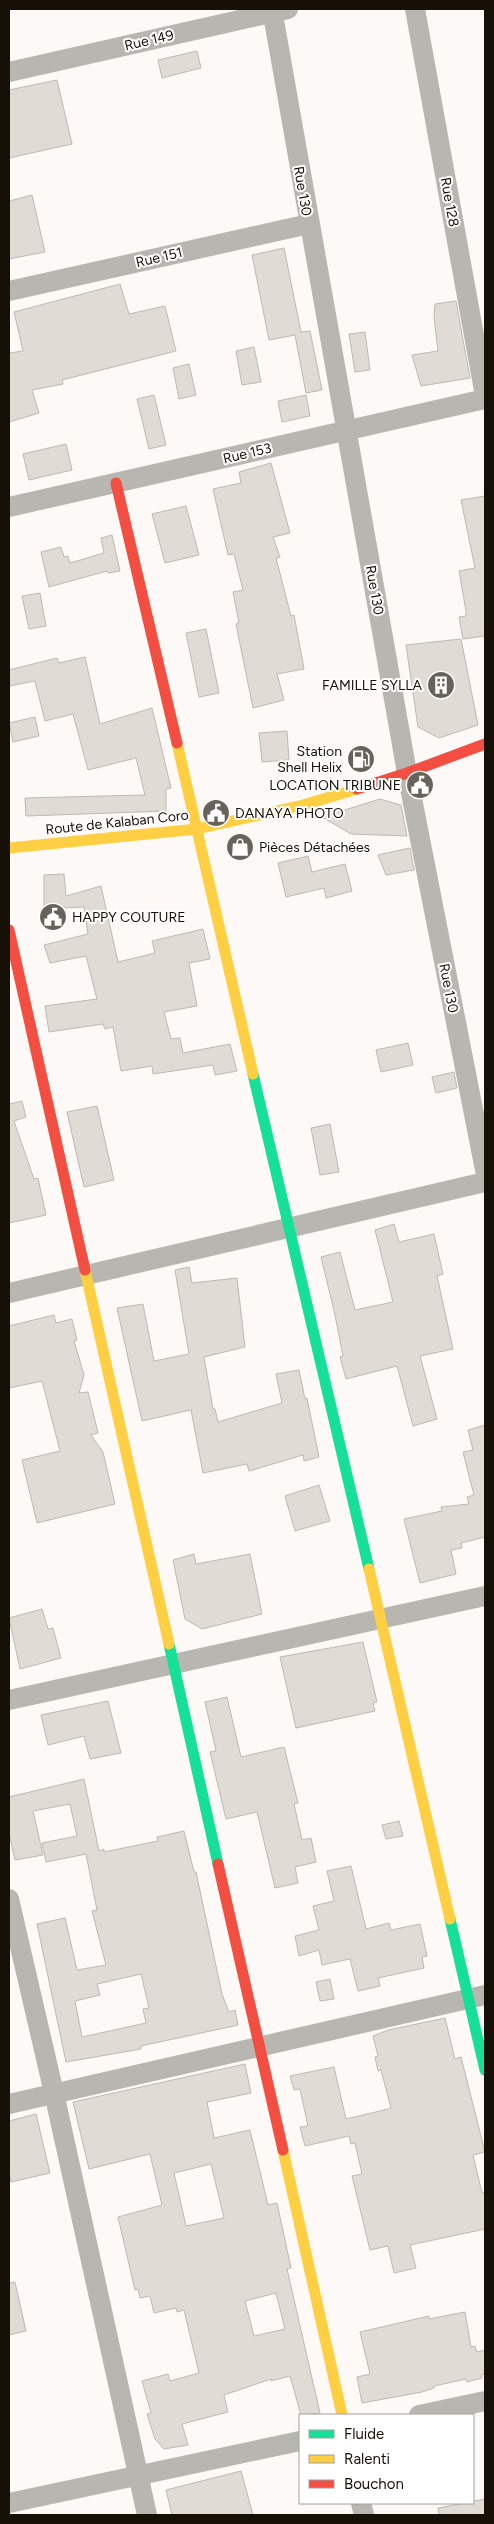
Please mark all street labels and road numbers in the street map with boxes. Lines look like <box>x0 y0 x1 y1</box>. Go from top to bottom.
street label: Rue 149 <box>123 27 175 54</box>
street label: Rue 130 <box>290 165 315 217</box>
street label: Rue 128 <box>437 176 462 228</box>
street label: Rue 151 <box>134 244 184 271</box>
street label: Rue 153 <box>221 440 273 467</box>
street label: Rue 130 <box>362 564 387 616</box>
street label: Route de Kalaban Coro <box>45 807 189 838</box>
street label: Rue 130 <box>435 962 462 1014</box>

